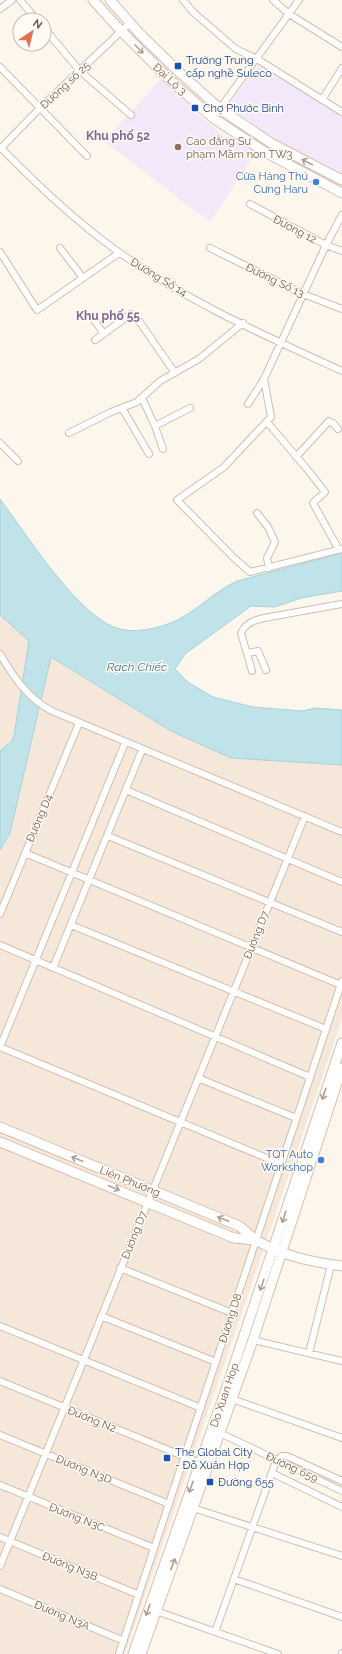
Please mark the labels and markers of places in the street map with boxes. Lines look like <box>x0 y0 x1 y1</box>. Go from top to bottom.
place label: Trường Trung cấp nghề Suleco <box>186 54 272 80</box>
marker: Trường Trung cấp nghề Suleco <box>173 61 183 71</box>
place label: Chợ Phước Bình <box>203 102 284 115</box>
marker: Chợ Phước Bình <box>190 103 200 113</box>
place label: Cao đẳng Sư phạm Mầm non TW3 <box>186 135 292 161</box>
marker: Cao đẳng Sư phạm Mầm non TW3 <box>173 142 183 152</box>
place label: Cửa Hàng Thú Cưng Haru <box>236 170 308 196</box>
marker: Cửa Hàng Thú Cưng Haru <box>311 177 321 187</box>
place label: TQT Auto Workshop <box>261 1148 313 1174</box>
marker: TQT Auto Workshop <box>316 1155 326 1165</box>
place label: The Global City - Đỗ Xuân Hợp <box>175 1446 253 1472</box>
marker: The Global City - Đỗ Xuân Hợp <box>162 1453 172 1463</box>
place label: Đường 655 <box>218 1476 274 1489</box>
marker: Đường 655 <box>205 1477 215 1487</box>

